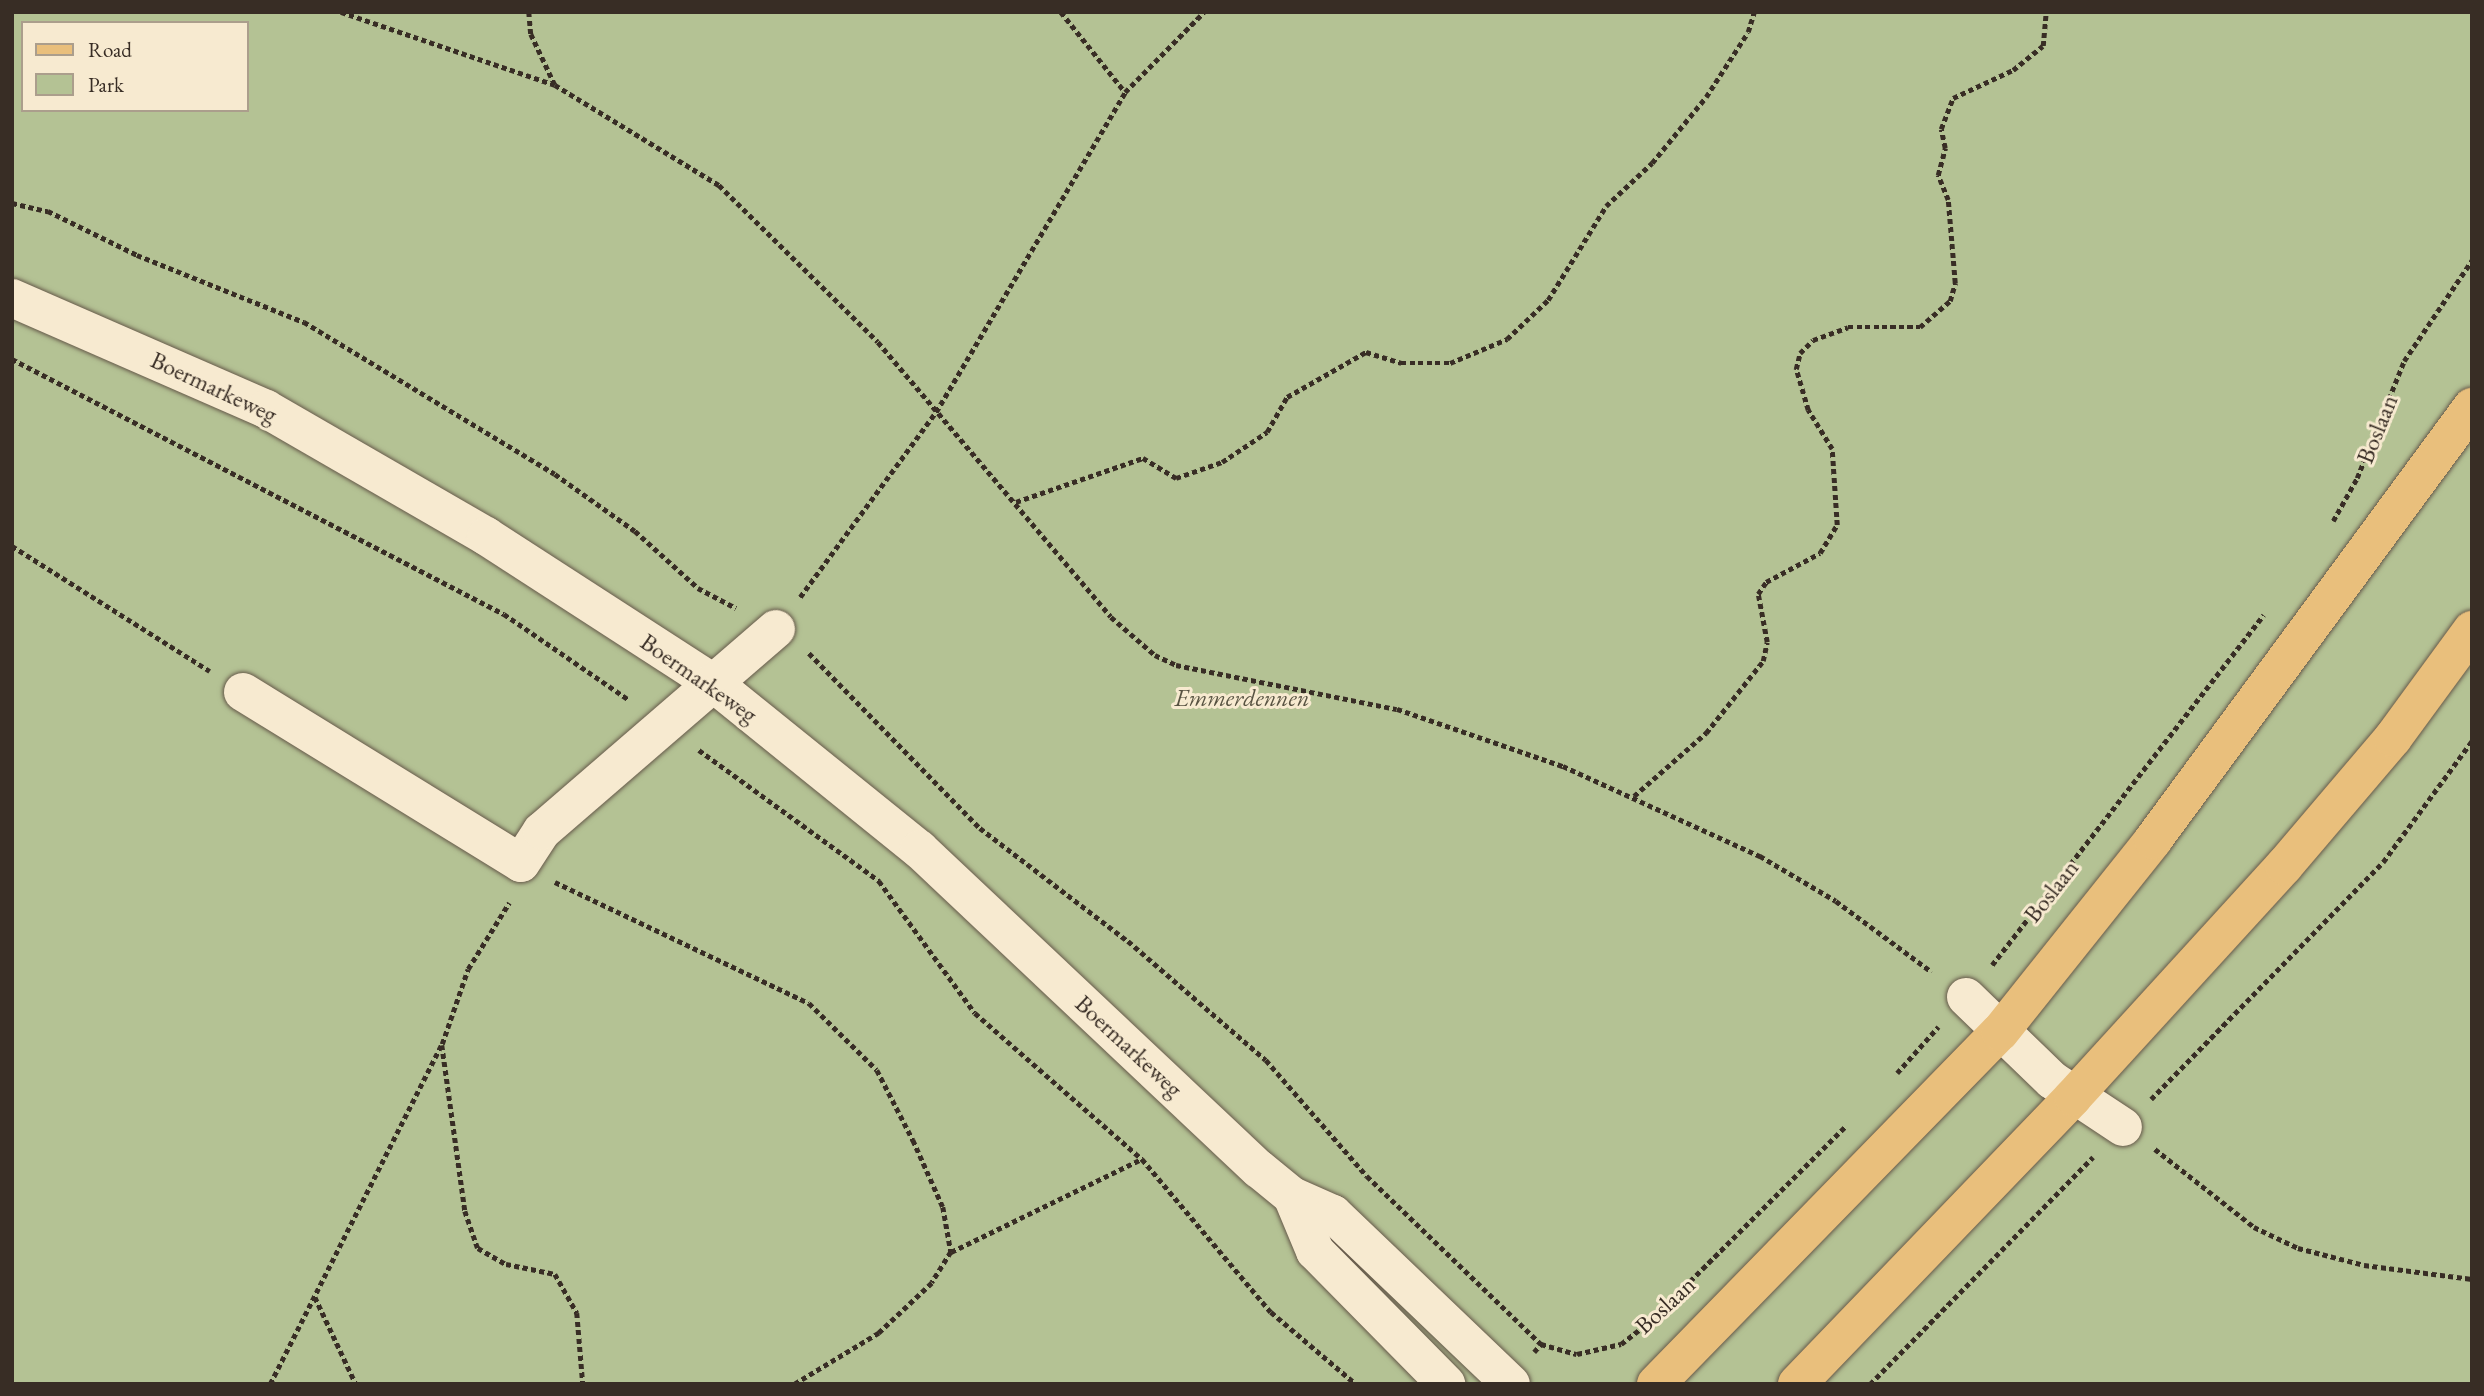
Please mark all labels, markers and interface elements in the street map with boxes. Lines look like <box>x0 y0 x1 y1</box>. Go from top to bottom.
legend <box>21 21 248 112</box>
text: Road <box>88 36 132 63</box>
text: Park <box>88 71 124 98</box>
street label: Boermarkeweg <box>146 345 282 429</box>
street label: Boslaan <box>2350 391 2404 467</box>
street label: Boermarkeweg <box>635 627 763 729</box>
park label: Emmerdennen <box>1175 684 1309 712</box>
street label: Boslaan <box>2018 854 2084 928</box>
street label: Boermarkeweg <box>1069 989 1189 1103</box>
street label: Boslaan <box>1629 1270 1701 1340</box>

